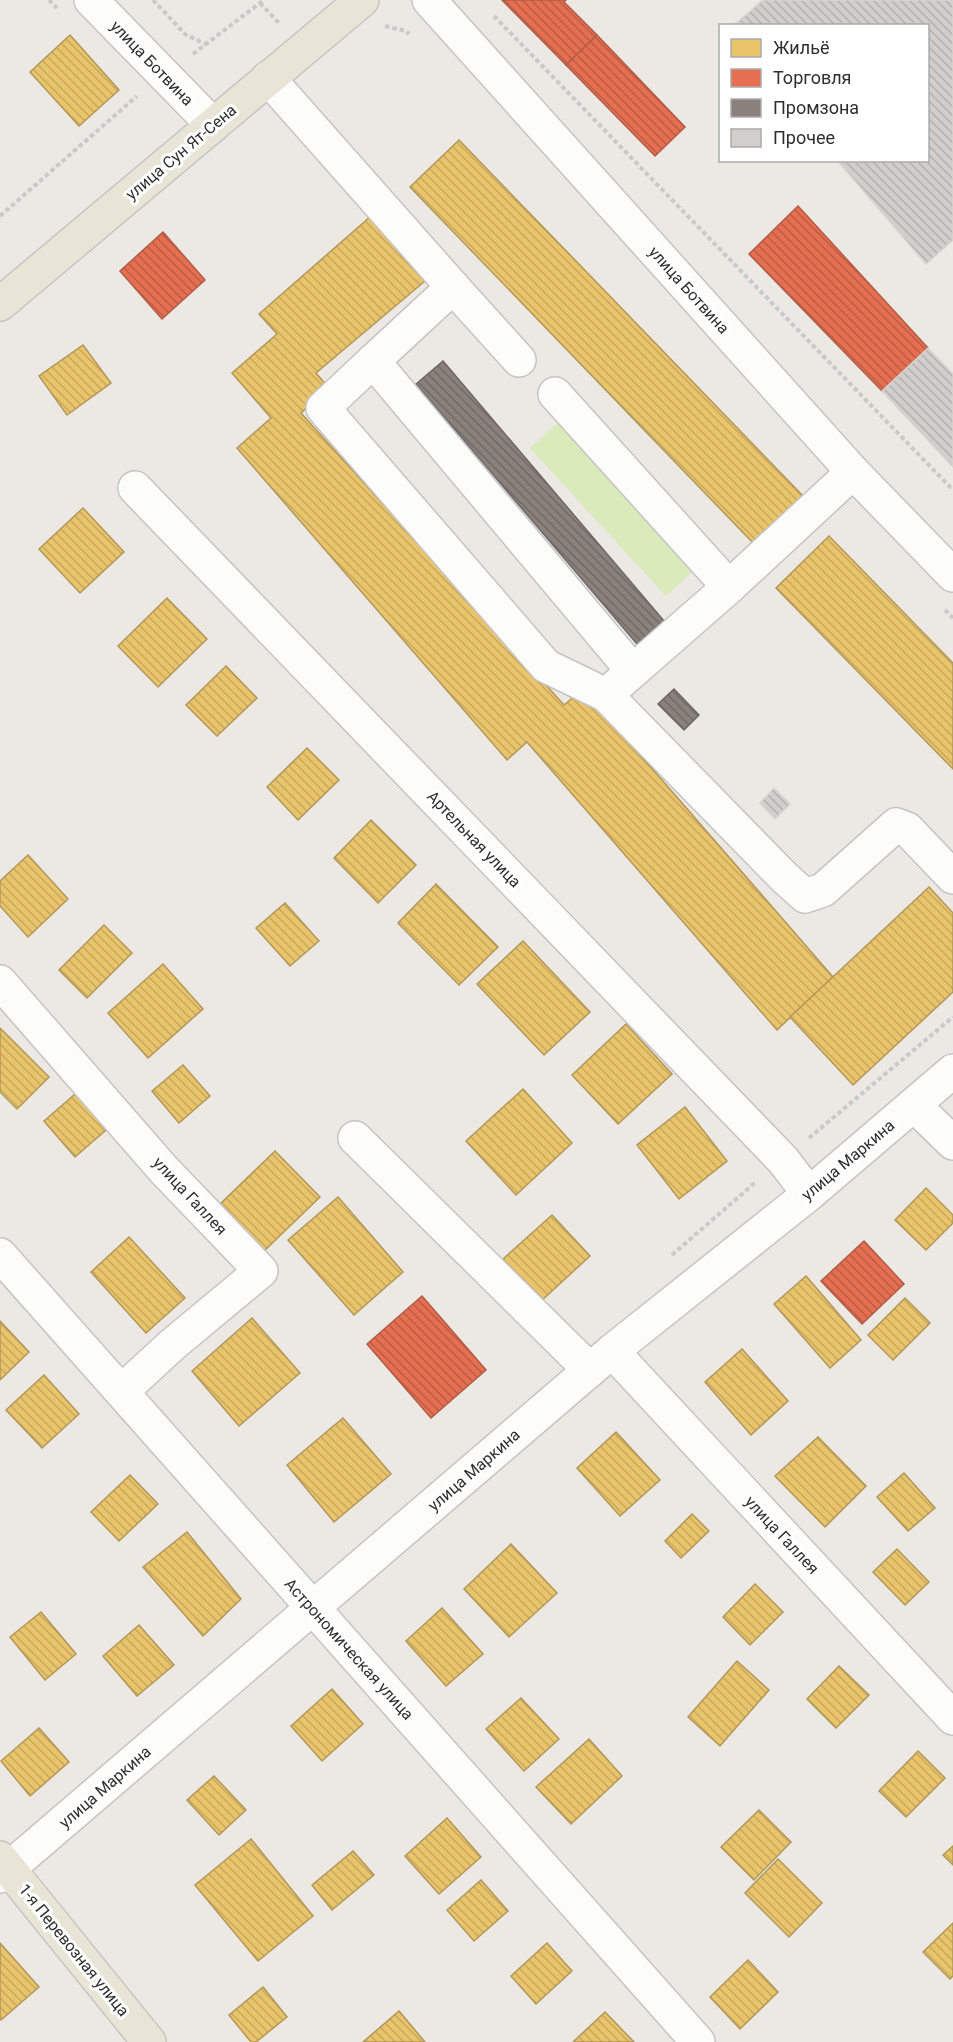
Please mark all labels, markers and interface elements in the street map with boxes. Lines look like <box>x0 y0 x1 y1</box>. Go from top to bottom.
street label: улица Ботвина <box>107 16 197 110</box>
legend <box>719 24 929 162</box>
text: Жильё <box>773 37 829 58</box>
text: Торговля <box>773 67 851 88</box>
text: Промзона <box>773 97 859 118</box>
street label: улица Сун Ят-Сена <box>122 100 240 204</box>
text: Прочее <box>773 127 835 148</box>
street label: улица Ботвина <box>645 242 733 338</box>
street label: Артельная улица <box>423 787 525 891</box>
street label: улица Маркина <box>798 1116 898 1204</box>
street label: улица Галлея <box>149 1153 231 1239</box>
street label: улица Маркина <box>424 1425 524 1515</box>
street label: улица Галлея <box>741 1492 823 1578</box>
street label: Астрономическая улица <box>280 1574 418 1724</box>
street label: улица Маркина <box>55 1742 155 1832</box>
street label: 1-я Перевозная улица <box>15 1880 133 2020</box>

